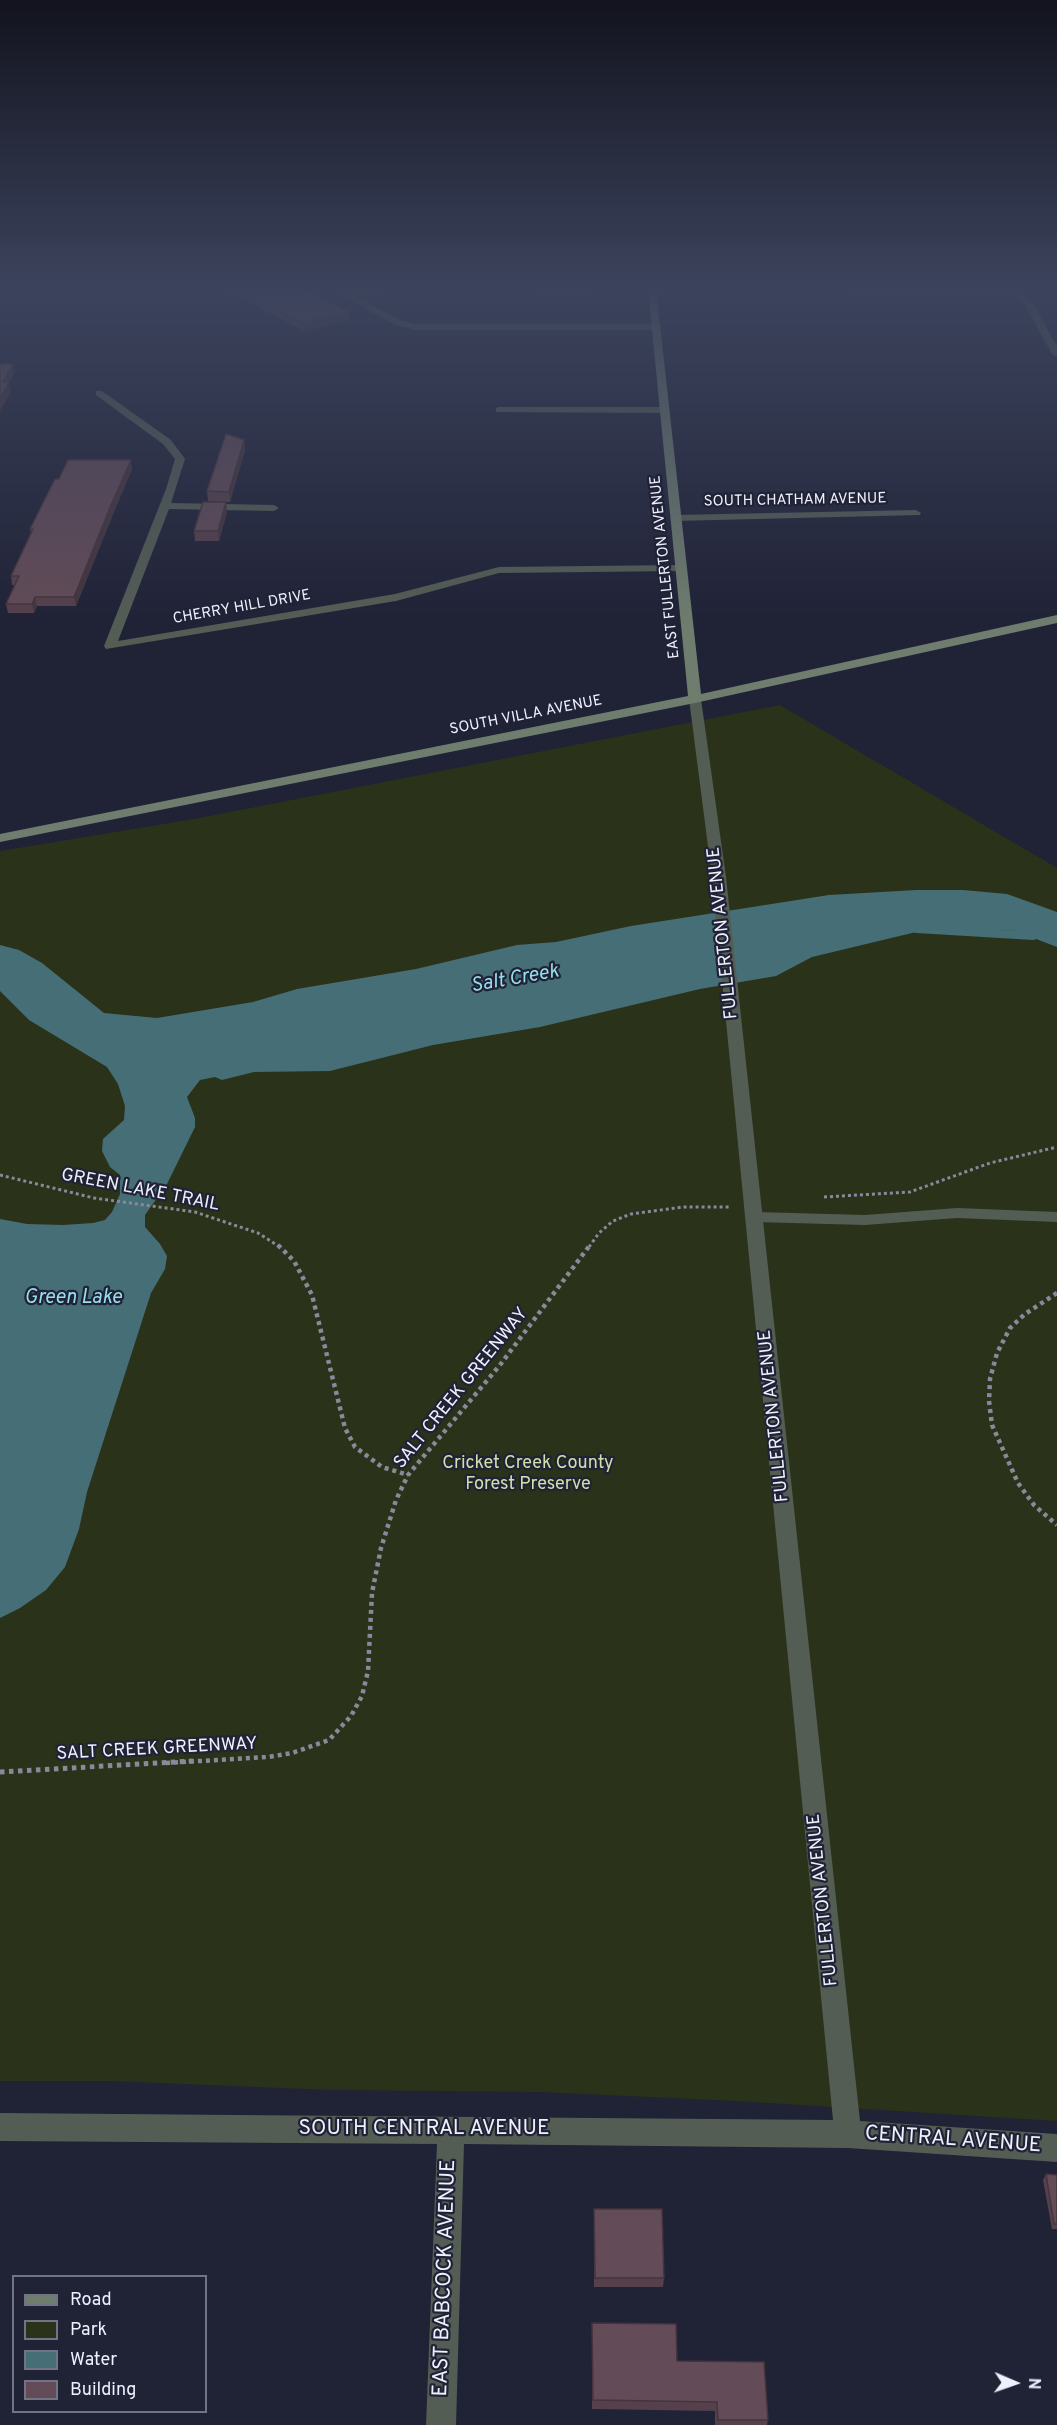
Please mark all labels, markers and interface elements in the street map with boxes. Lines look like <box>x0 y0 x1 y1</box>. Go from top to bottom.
street label: EAST FULLERTON AVENUE <box>647 474 685 660</box>
street label: SOUTH CHATHAM AVENUE <box>703 490 887 512</box>
street label: CHERRY HILL DRIVE <box>172 587 312 629</box>
street label: SOUTH VILLA AVENUE <box>448 692 604 740</box>
street label: FULLERTON AVENUE <box>704 846 744 1020</box>
water label: Salt Creek <box>469 960 561 1000</box>
street label: GREEN LAKE TRAIL <box>59 1165 221 1217</box>
water label: Green Lake <box>24 1287 122 1311</box>
street label: SALT CREEK GREENWAY <box>390 1304 534 1474</box>
street label: FULLERTON AVENUE <box>755 1329 795 1503</box>
park label: Cricket Creek County Forest Preserve <box>442 1453 614 1496</box>
street label: SALT CREEK GREENWAY <box>56 1734 258 1766</box>
street label: FULLERTON AVENUE <box>804 1813 844 1987</box>
street label: SOUTH CENTRAL AVENUE <box>299 2117 549 2143</box>
street label: CENTRAL AVENUE <box>864 2122 1042 2160</box>
street label: EAST BABCOCK AVENUE <box>429 2159 463 2397</box>
legend <box>12 2275 207 2413</box>
text: Road <box>70 2289 112 2312</box>
text: Park <box>70 2319 107 2342</box>
text: Water <box>70 2349 117 2372</box>
north arrow <box>985 2353 1045 2413</box>
text: N <box>1023 2378 1043 2390</box>
text: Building <box>70 2379 136 2402</box>

